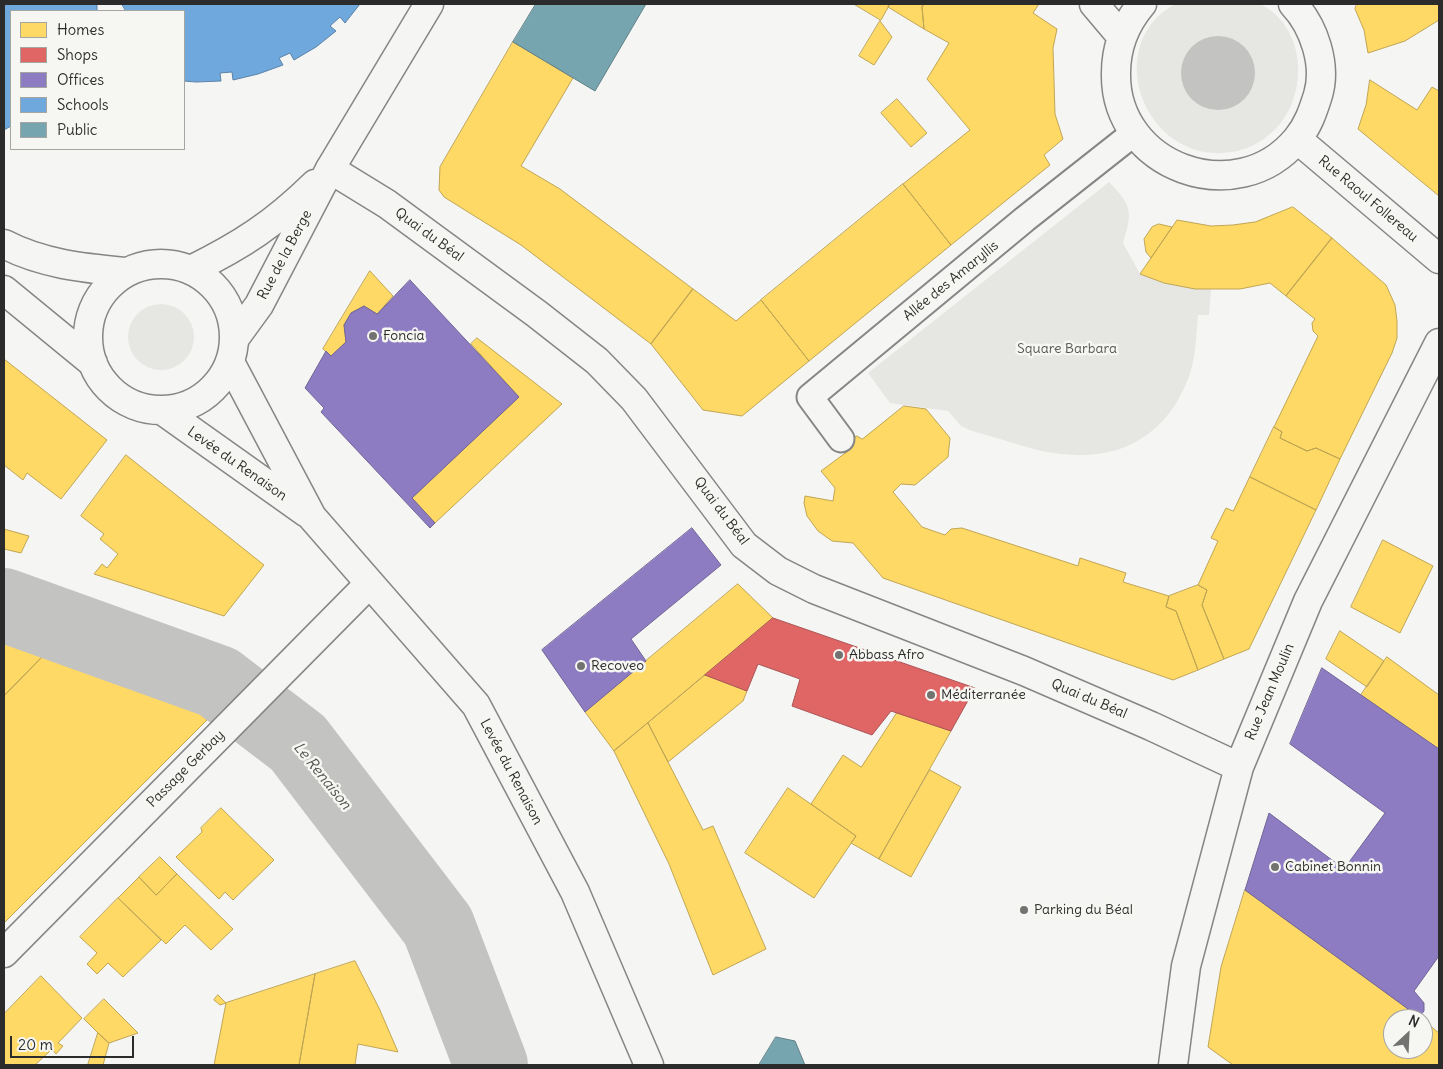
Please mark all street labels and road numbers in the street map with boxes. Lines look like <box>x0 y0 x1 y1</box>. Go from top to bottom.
street label: Rue Raoul Follereau <box>1315 152 1421 246</box>
street label: Quai du Béal <box>391 204 467 266</box>
street label: Rue de la Berge <box>254 207 316 303</box>
street label: Allée des Amaryllis <box>900 237 1002 325</box>
street label: Levée du Renaison <box>184 423 290 505</box>
street label: Quai du Béal <box>690 474 752 548</box>
street label: Rue Jean Moulin <box>1242 641 1298 743</box>
street label: Quai du Béal <box>1049 675 1129 723</box>
street label: Levée du Renaison <box>476 716 546 828</box>
street label: Passage Gerbay <box>144 727 228 811</box>

